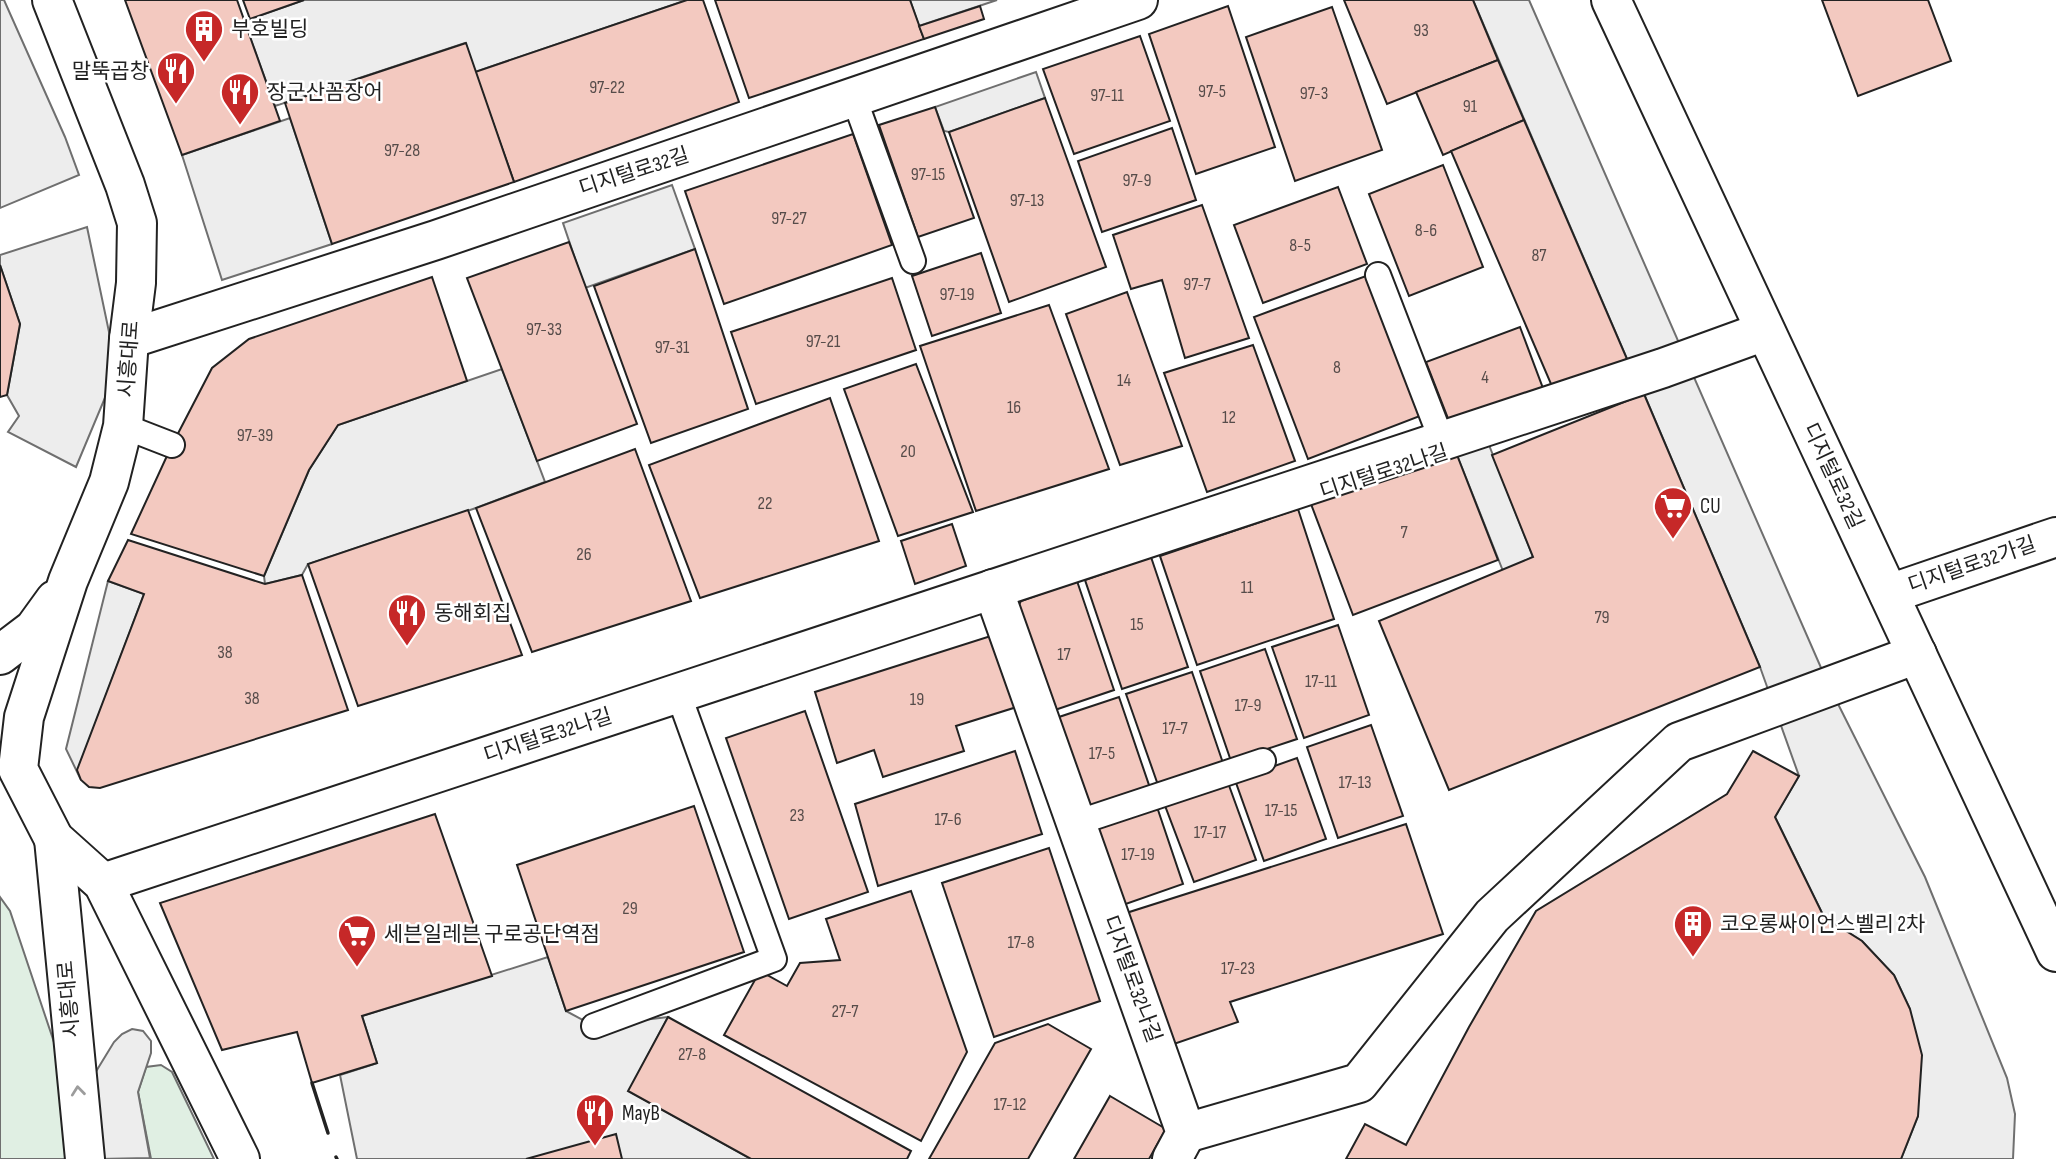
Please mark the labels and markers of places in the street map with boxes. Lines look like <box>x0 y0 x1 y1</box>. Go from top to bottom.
building icon: 부호빌딩 <box>183 8 225 63</box>
place label: 부호빌딩 <box>231 17 308 42</box>
restaurant icon: 말뚝곱창 <box>155 50 197 105</box>
place label: 말뚝곱창 <box>72 59 149 84</box>
restaurant icon: 장군산꼼장어 <box>219 71 261 126</box>
place label: 장군산꼼장어 <box>267 80 383 105</box>
supermarket icon: CU <box>1652 485 1694 540</box>
place label: CU <box>1700 494 1721 519</box>
restaurant icon: 동해회집 <box>386 592 428 647</box>
place label: 동해회집 <box>434 601 511 626</box>
building icon: 코오롱싸이언스벨리 2차 <box>1672 903 1714 958</box>
place label: 코오롱싸이언스벨리 2차 <box>1720 912 1925 937</box>
supermarket icon: 세븐일레븐 구로공단역점 <box>336 913 378 968</box>
place label: 세븐일레븐 구로공단역점 <box>384 922 600 947</box>
restaurant icon: MayB <box>574 1092 616 1147</box>
place label: MayB <box>622 1101 660 1126</box>

